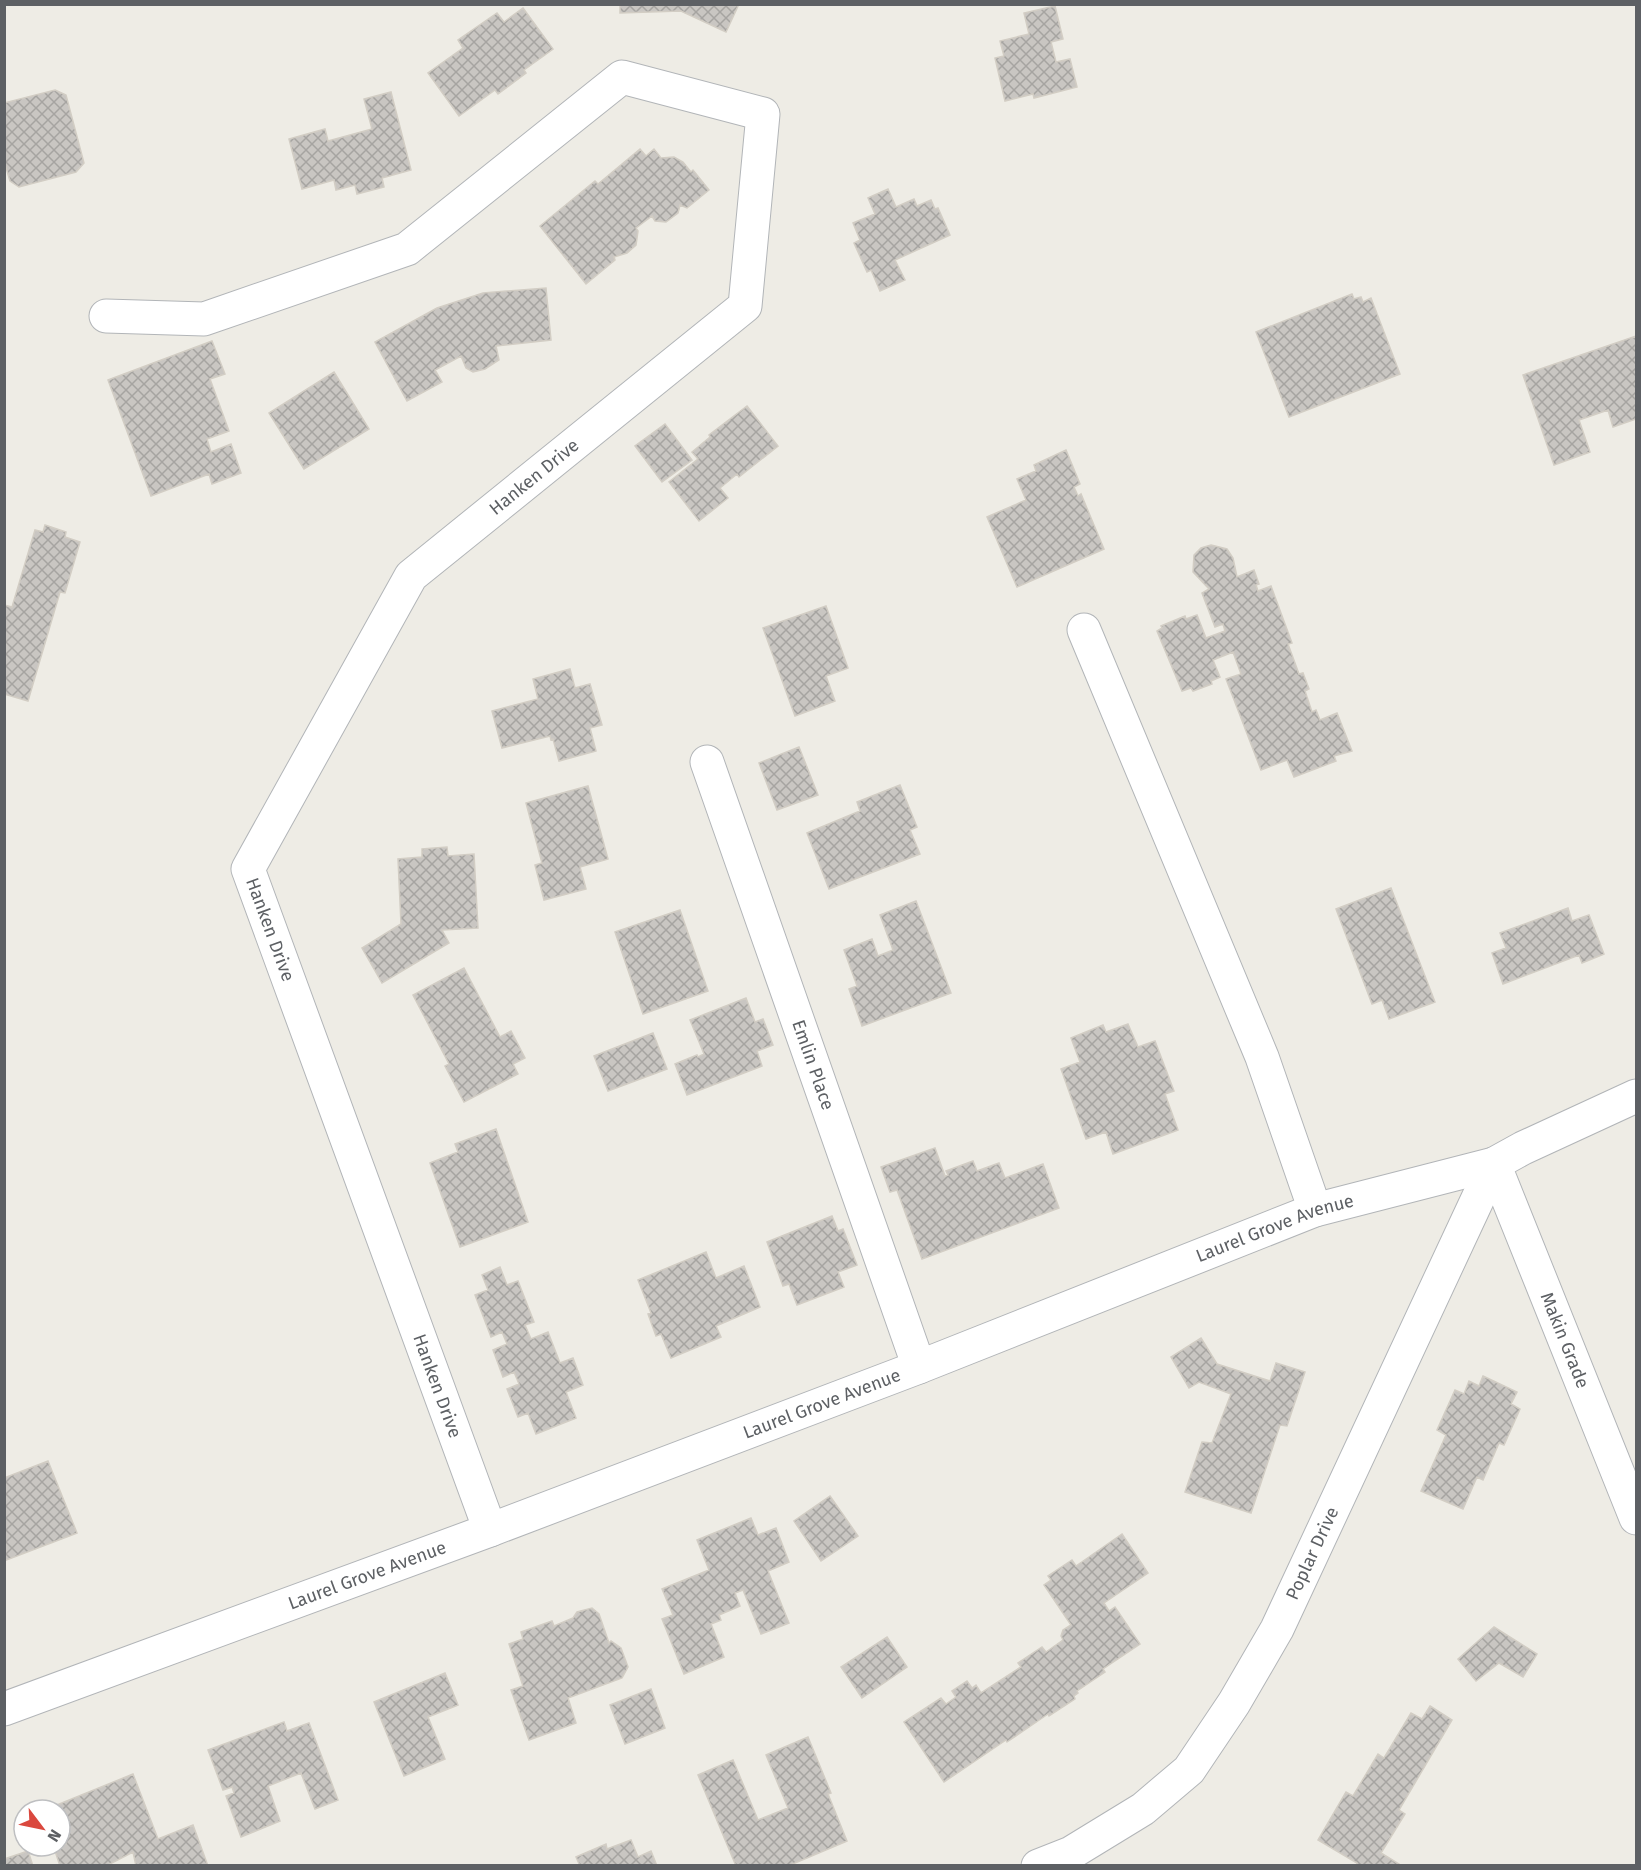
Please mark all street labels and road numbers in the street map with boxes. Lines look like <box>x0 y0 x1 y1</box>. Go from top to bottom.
street label: Hanken Drive <box>485 434 583 520</box>
street label: Hanken Drive <box>241 875 299 985</box>
street label: Emlin Place <box>787 1017 839 1113</box>
street label: Laurel Grove Avenue <box>1193 1189 1356 1267</box>
street label: Makin Grade <box>1536 1289 1594 1392</box>
street label: Hanken Drive <box>408 1331 466 1441</box>
street label: Laurel Grove Avenue <box>740 1364 904 1444</box>
street label: Poplar Drive <box>1281 1503 1343 1603</box>
street label: Laurel Grove Avenue <box>285 1536 449 1614</box>

